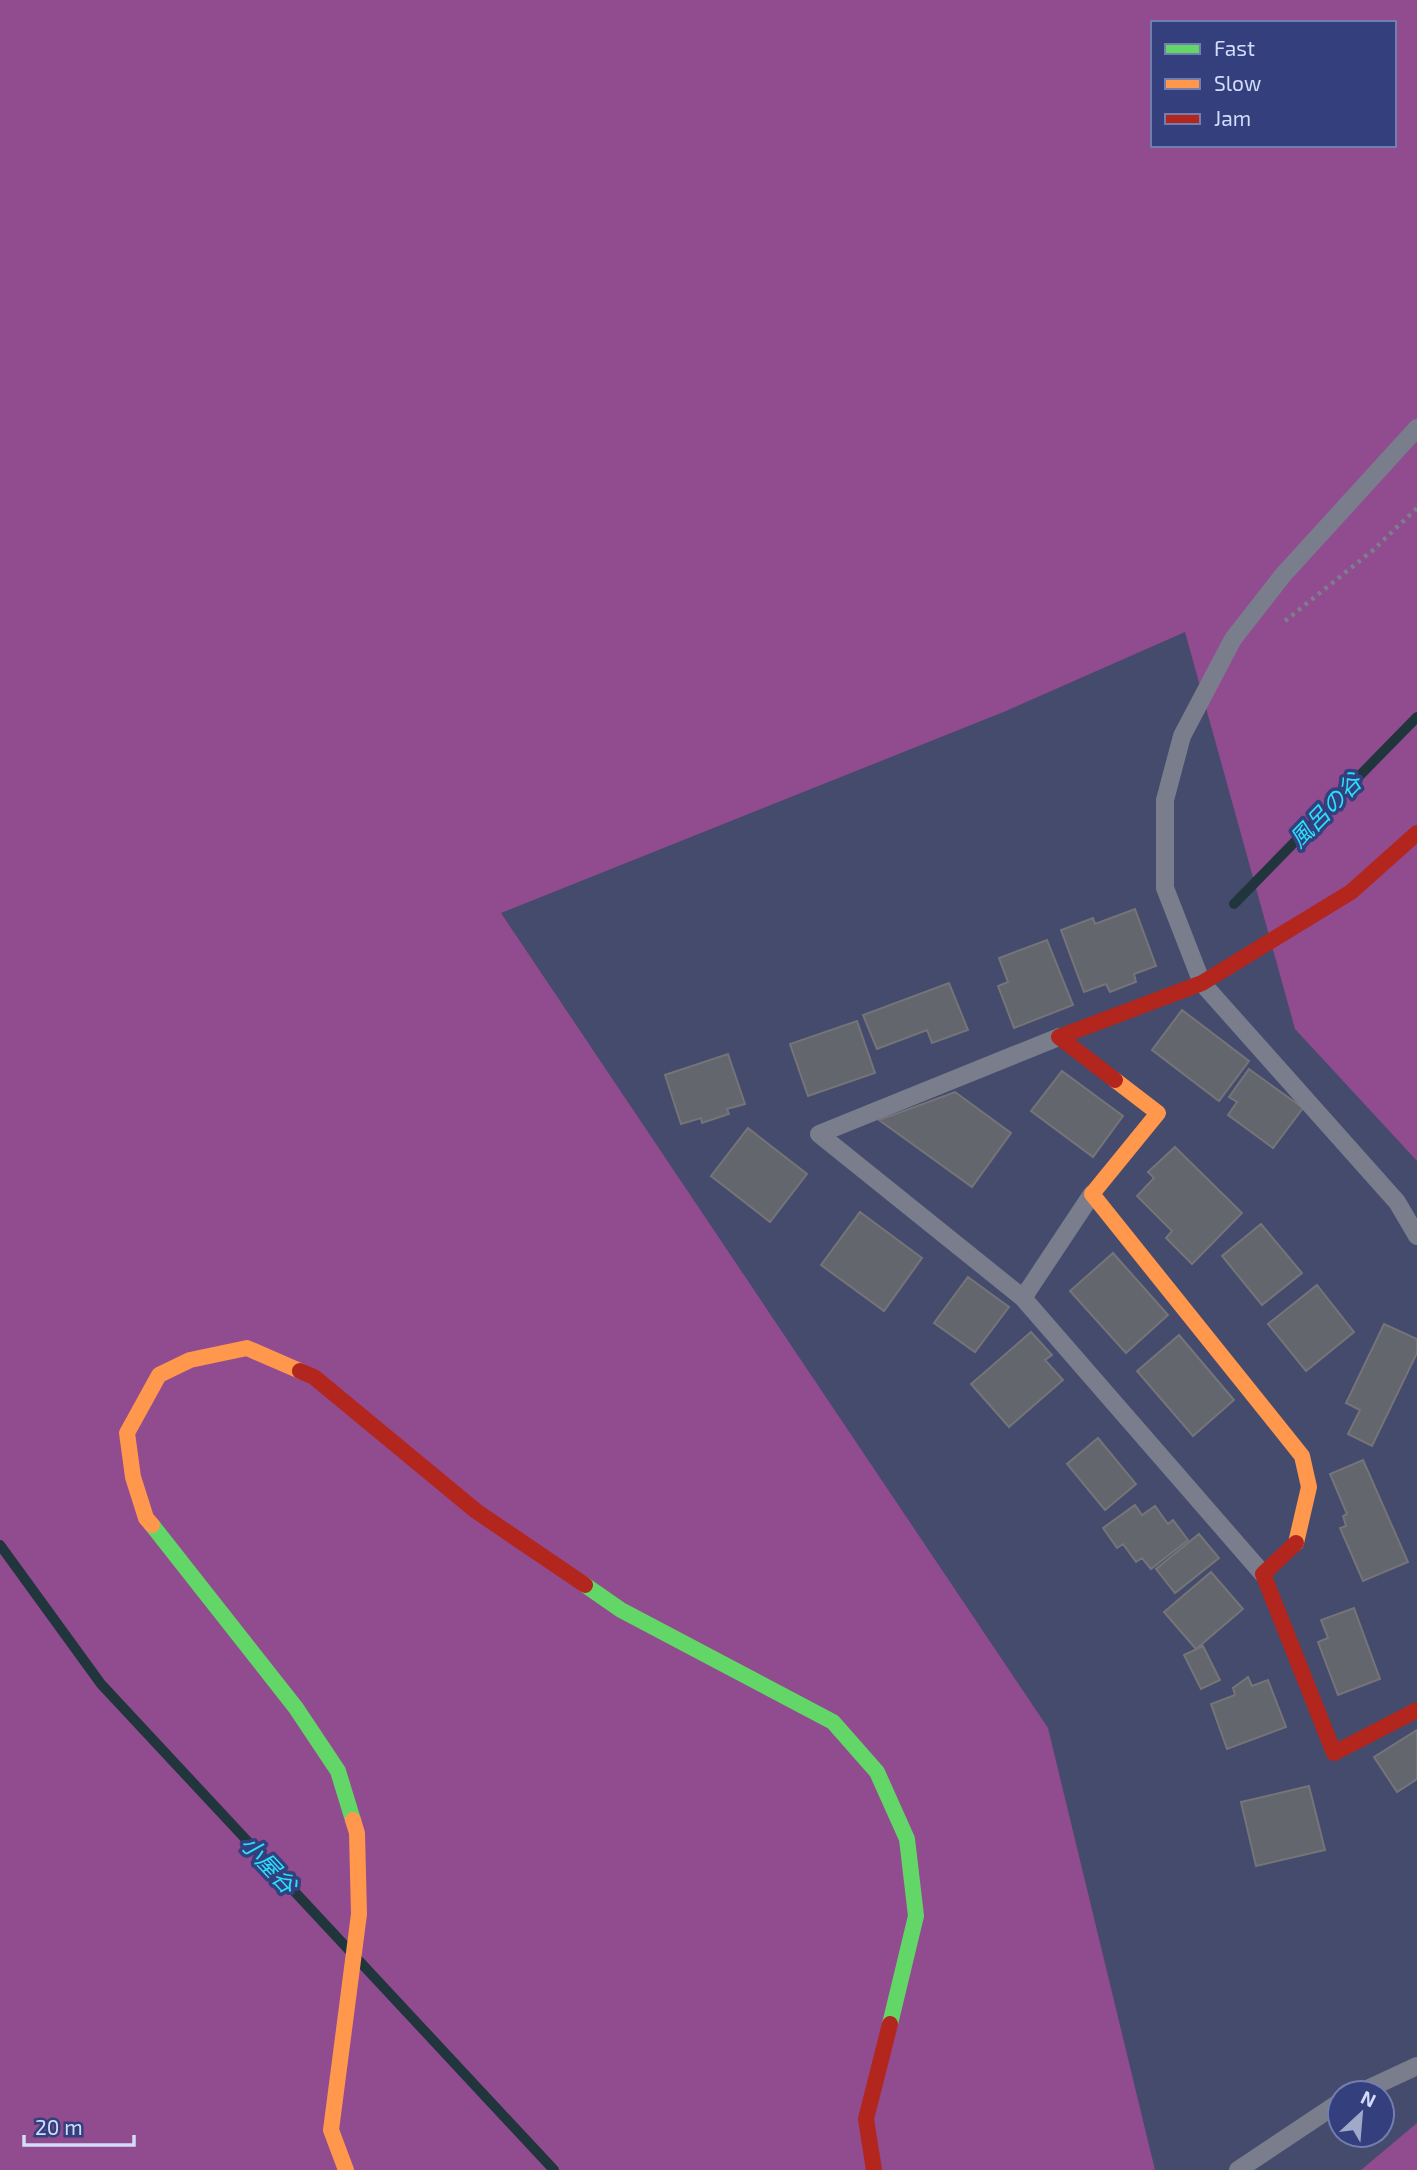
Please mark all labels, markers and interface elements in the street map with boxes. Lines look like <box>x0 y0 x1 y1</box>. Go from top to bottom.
legend <box>1151 21 1396 147</box>
text: Fast <box>1214 35 1255 60</box>
text: Slow <box>1214 70 1261 95</box>
text: Jam <box>1214 105 1251 130</box>
water label: 風呂の谷 <box>1283 766 1368 853</box>
water label: 小屋谷 <box>235 1829 304 1900</box>
north arrow <box>1326 2079 1396 2149</box>
text: N <box>1357 2085 1380 2112</box>
scale bar <box>24 2104 135 2148</box>
text: 20 m <box>35 2114 83 2139</box>

